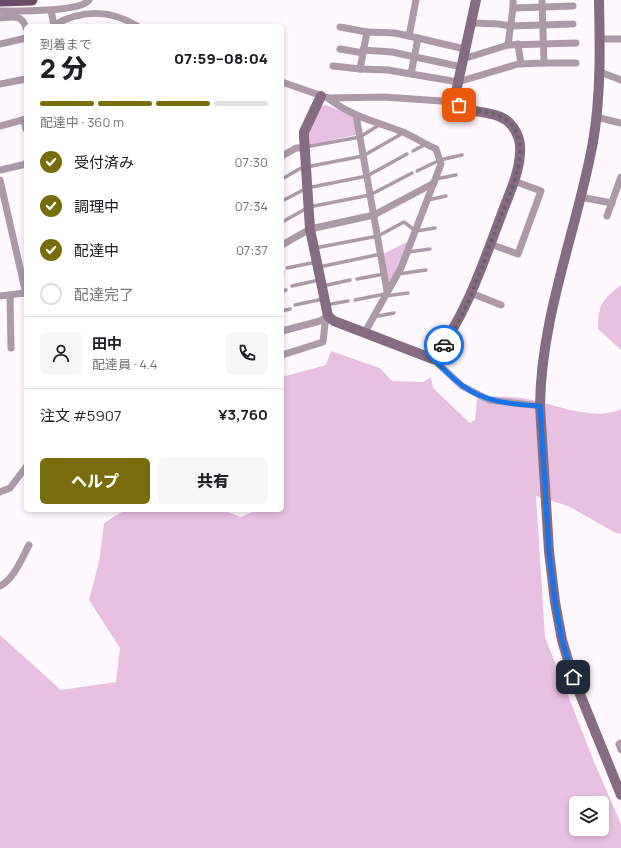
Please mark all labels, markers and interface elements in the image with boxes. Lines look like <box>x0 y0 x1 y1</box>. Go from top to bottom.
text: 到着まで <box>40 35 92 53</box>
text: 07:59–08:04 <box>174 48 268 69</box>
text: 2 分 <box>40 50 87 86</box>
pin <box>442 88 476 122</box>
icon: bag <box>448 94 470 116</box>
text: 配達中 · 360 m <box>40 113 124 131</box>
icon: check <box>40 151 62 173</box>
text: 受付済み <box>74 152 134 173</box>
text: 07:30 <box>235 153 268 171</box>
icon: check <box>40 195 62 217</box>
text: 調理中 <box>74 196 119 217</box>
text: 07:34 <box>235 197 268 215</box>
icon: check <box>40 239 62 261</box>
text: 配達中 <box>74 240 119 261</box>
text: 07:37 <box>236 241 268 259</box>
text: 配達完了 <box>74 284 134 305</box>
courier <box>424 325 464 365</box>
button: person <box>40 332 82 374</box>
button: phone <box>226 332 268 374</box>
text: 田中 <box>92 333 122 354</box>
icon: car <box>433 334 455 356</box>
text: 配達員 · 4.4 <box>92 355 158 373</box>
text: ¥3,760 <box>218 404 268 425</box>
text: 注文 #5907 <box>40 405 121 426</box>
button: ヘルプ <box>40 458 150 504</box>
button: 共有 <box>158 458 268 504</box>
pin <box>556 660 590 694</box>
icon: home <box>562 666 584 688</box>
map controls <box>569 796 609 836</box>
button: layers <box>569 796 609 836</box>

